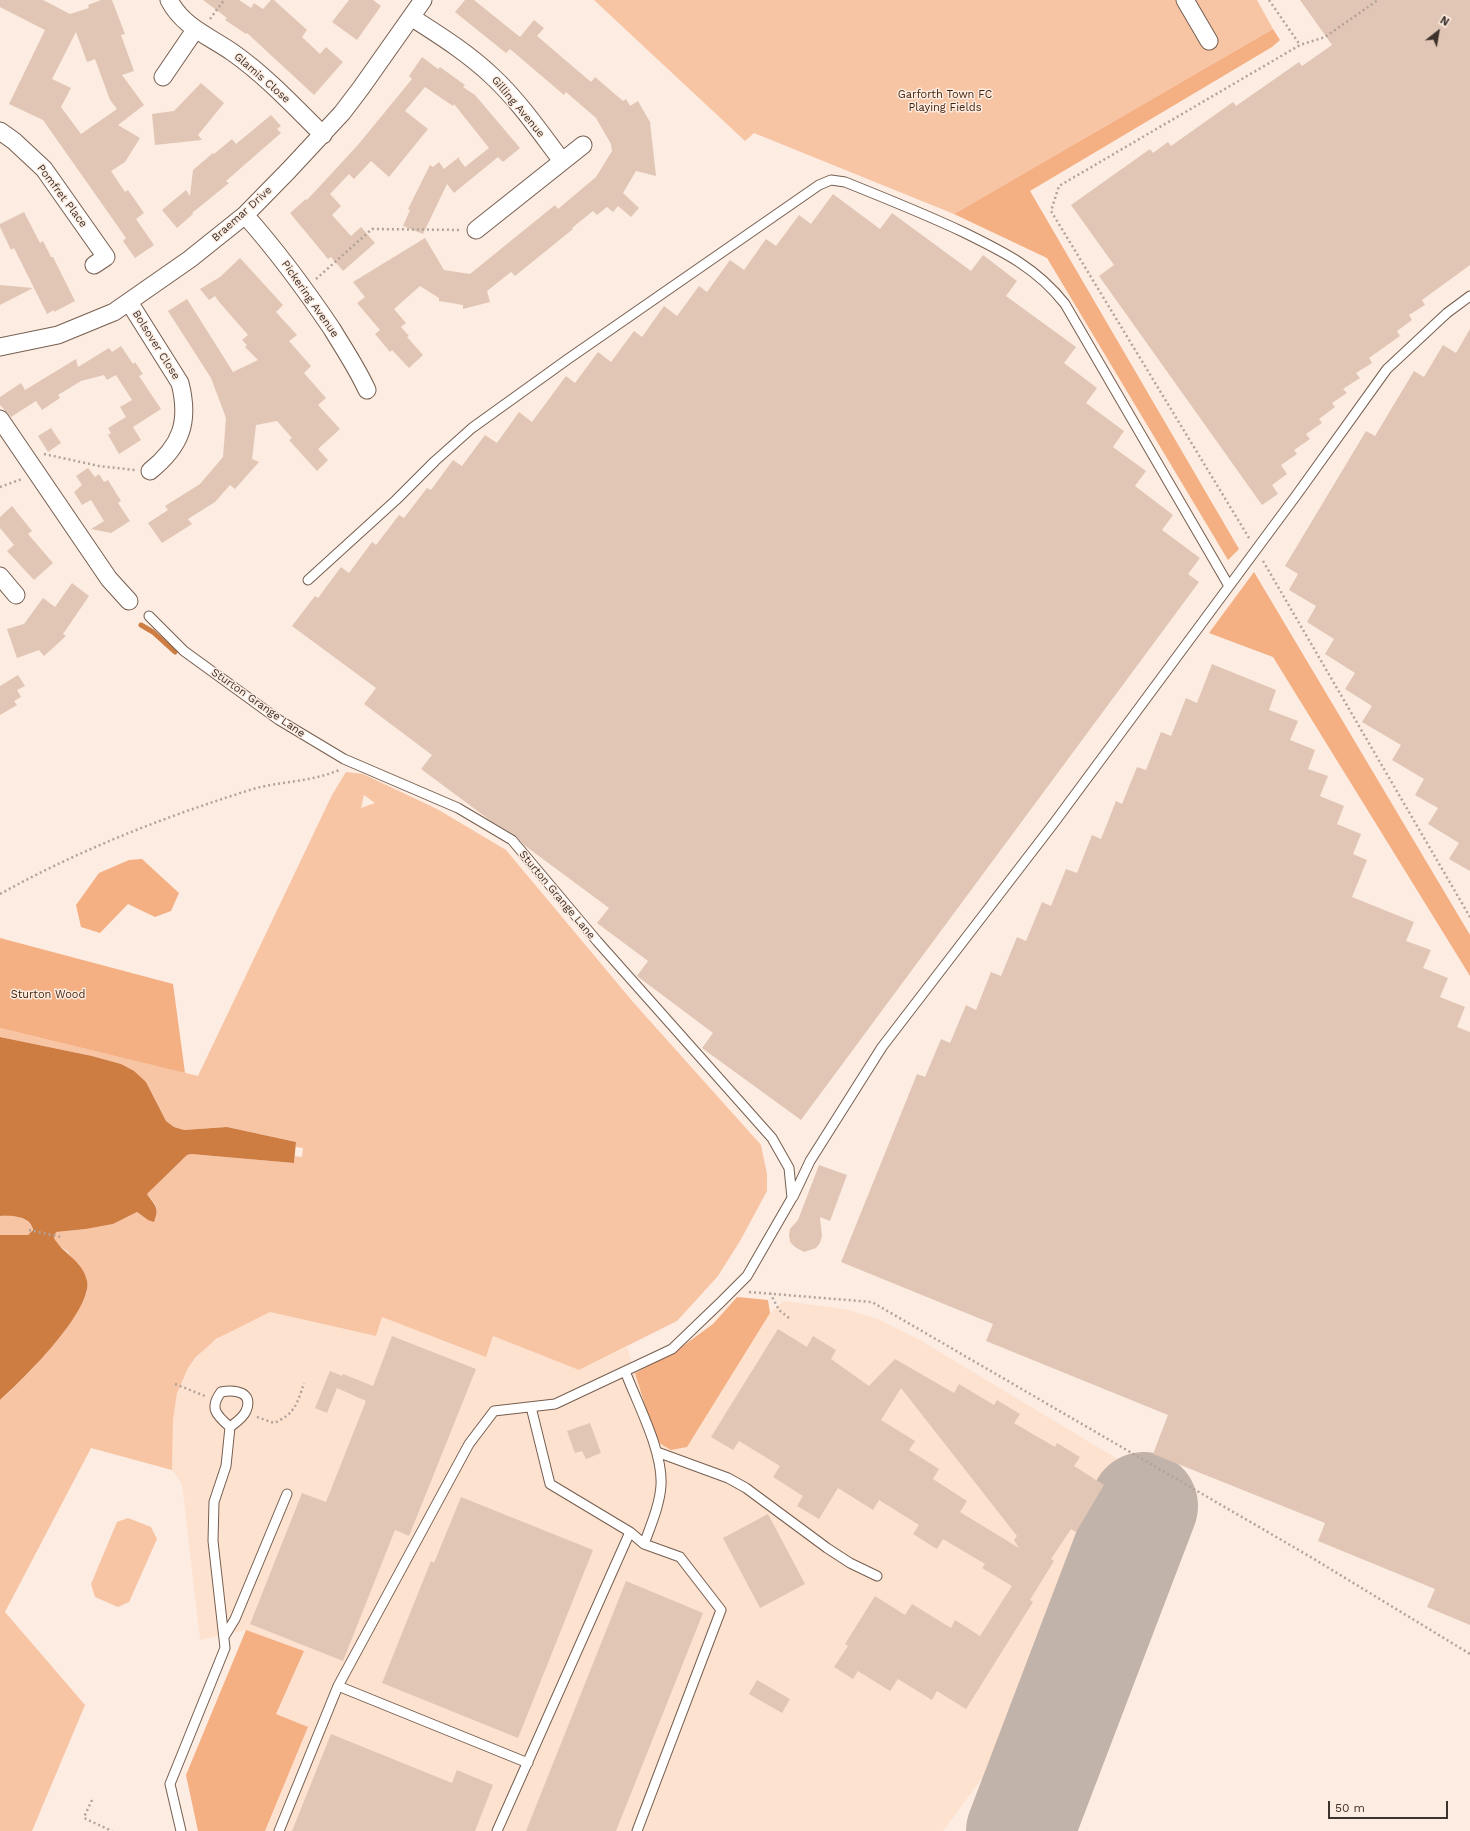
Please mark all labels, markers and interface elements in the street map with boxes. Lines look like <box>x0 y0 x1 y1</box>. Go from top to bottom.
north arrow <box>1418 12 1458 52</box>
text: N <box>1438 14 1451 29</box>
street label: Glamis Close <box>231 50 293 106</box>
street label: Gilling Avenue <box>489 74 547 140</box>
park label: Garforth Town FC Playing Fields <box>898 88 992 114</box>
street label: Pomfret Place <box>34 162 90 230</box>
street label: Braemar Drive <box>209 184 275 244</box>
street label: Pickering Avenue <box>279 258 341 340</box>
street label: Bolsover Close <box>129 308 183 382</box>
street label: Sturton Grange Lane <box>208 666 308 740</box>
street label: Sturton Grange Lane <box>516 848 598 942</box>
park label: Sturton Wood <box>11 988 85 1002</box>
scale bar <box>1330 1793 1450 1819</box>
text: 50 m <box>1335 1801 1365 1815</box>

